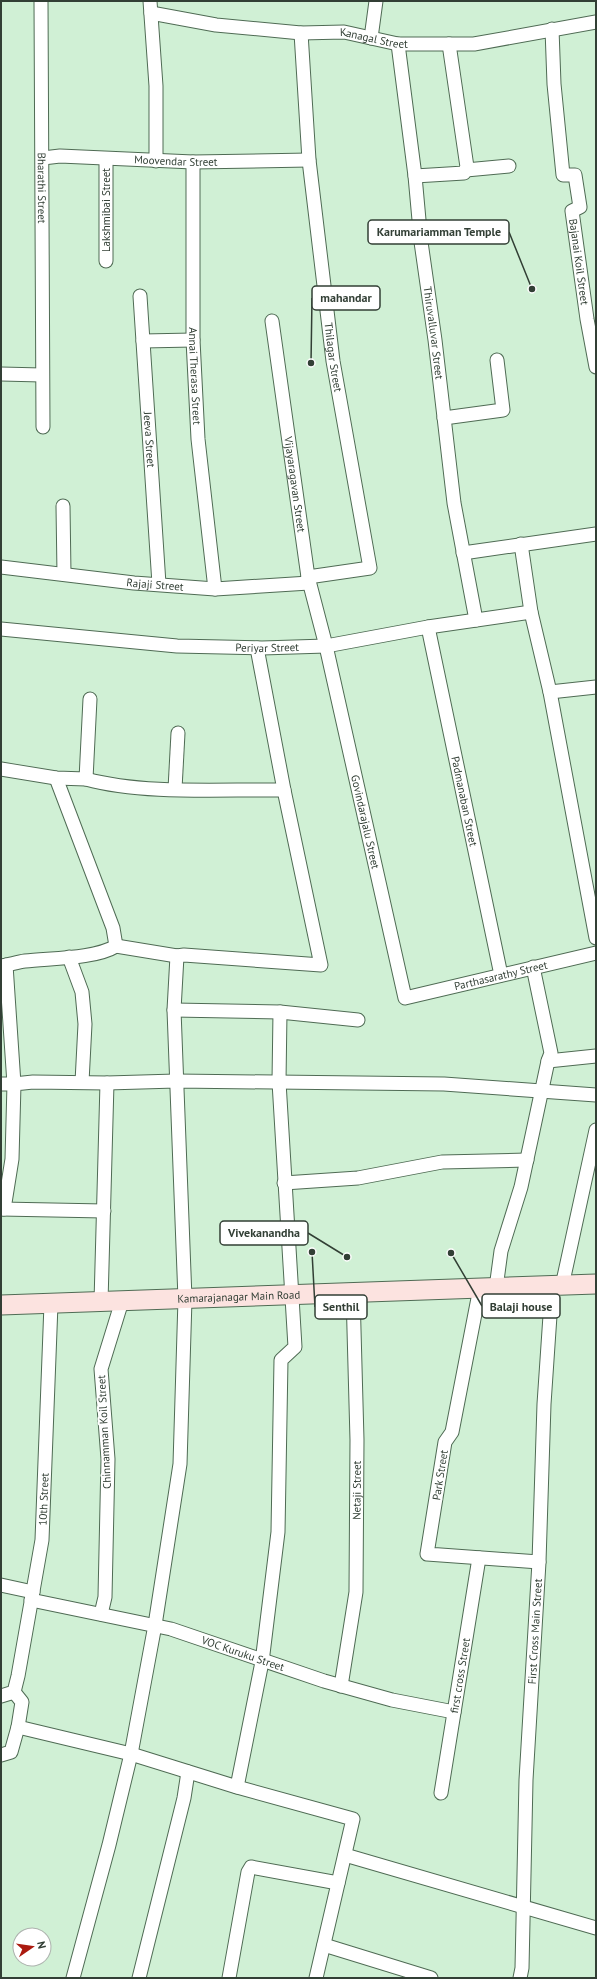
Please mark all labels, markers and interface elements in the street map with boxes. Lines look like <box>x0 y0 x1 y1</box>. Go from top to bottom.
street label: Kanagal Street <box>340 25 408 51</box>
street label: Bharathi Street <box>35 152 49 224</box>
street label: Moovendar Street <box>134 152 218 169</box>
street label: Lakshmibai Street <box>99 168 113 252</box>
street label: Bajanai Koil Street <box>566 218 592 306</box>
callout: Karumariamman Temple <box>368 220 509 244</box>
text: Karumariamman Temple <box>377 224 501 239</box>
street label: Thiruvalluvar Street <box>420 285 447 380</box>
callout: mahandar <box>312 286 380 310</box>
text: mahandar <box>320 290 372 305</box>
street label: Thilagar Street <box>321 322 345 393</box>
street label: Annai Therasa Street <box>186 327 204 425</box>
street label: Jeeva Street <box>141 410 158 468</box>
street label: Vijayaragavan Street <box>281 435 309 534</box>
street label: Rajaji Street <box>126 575 184 594</box>
street label: Periyar Street <box>235 640 299 655</box>
street label: Padmanaban Street <box>448 755 481 848</box>
street label: Govindarajalu Street <box>348 773 383 870</box>
street label: Parthasarathy Street <box>453 958 549 993</box>
callout: Vivekanandha <box>220 1221 308 1245</box>
text: Vivekanandha <box>227 1225 300 1240</box>
street label: Kamarajanagar Main Road <box>177 1287 301 1306</box>
callout: Balaji house <box>482 1294 560 1318</box>
callout: Senthil <box>315 1295 367 1319</box>
text: Senthil <box>323 1299 360 1314</box>
text: Balaji house <box>490 1299 552 1314</box>
street label: Chinnamman Koil Street <box>94 1374 114 1489</box>
street label: Park Street <box>429 1448 451 1501</box>
street label: Netaji Street <box>349 1460 364 1520</box>
street label: 10th Street <box>36 1472 52 1526</box>
street label: First Cross Main Street <box>525 1578 545 1685</box>
street label: VOC Kuruku Street <box>199 1633 286 1674</box>
street label: first cross Street <box>447 1637 473 1714</box>
north arrow <box>12 1927 52 1967</box>
text: N <box>34 1940 49 1950</box>

